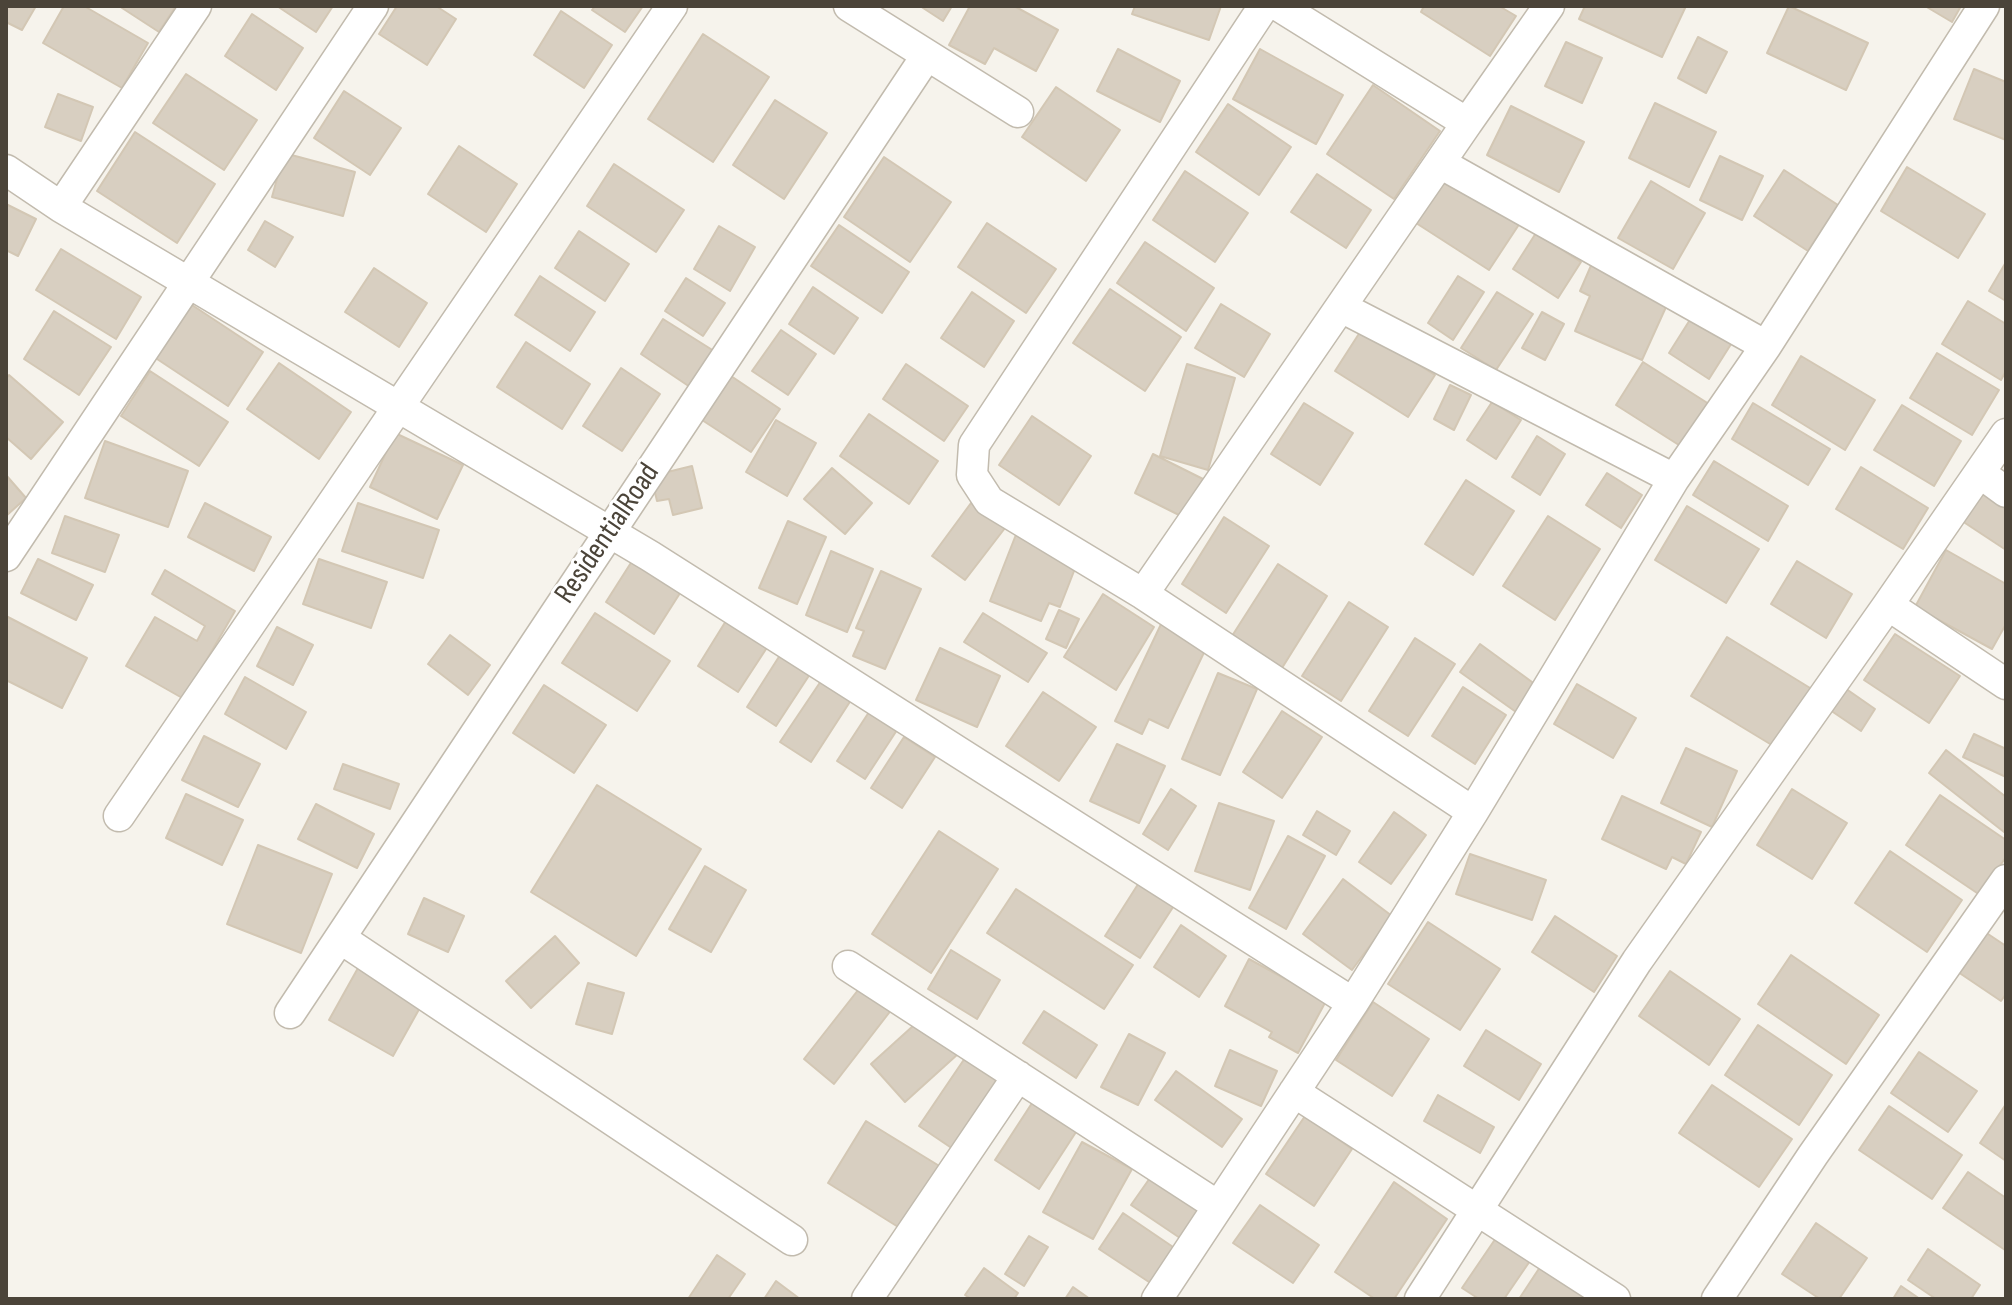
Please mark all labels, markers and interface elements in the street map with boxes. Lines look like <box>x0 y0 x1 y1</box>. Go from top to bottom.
street label: ResidentialRoad <box>548 457 668 611</box>

